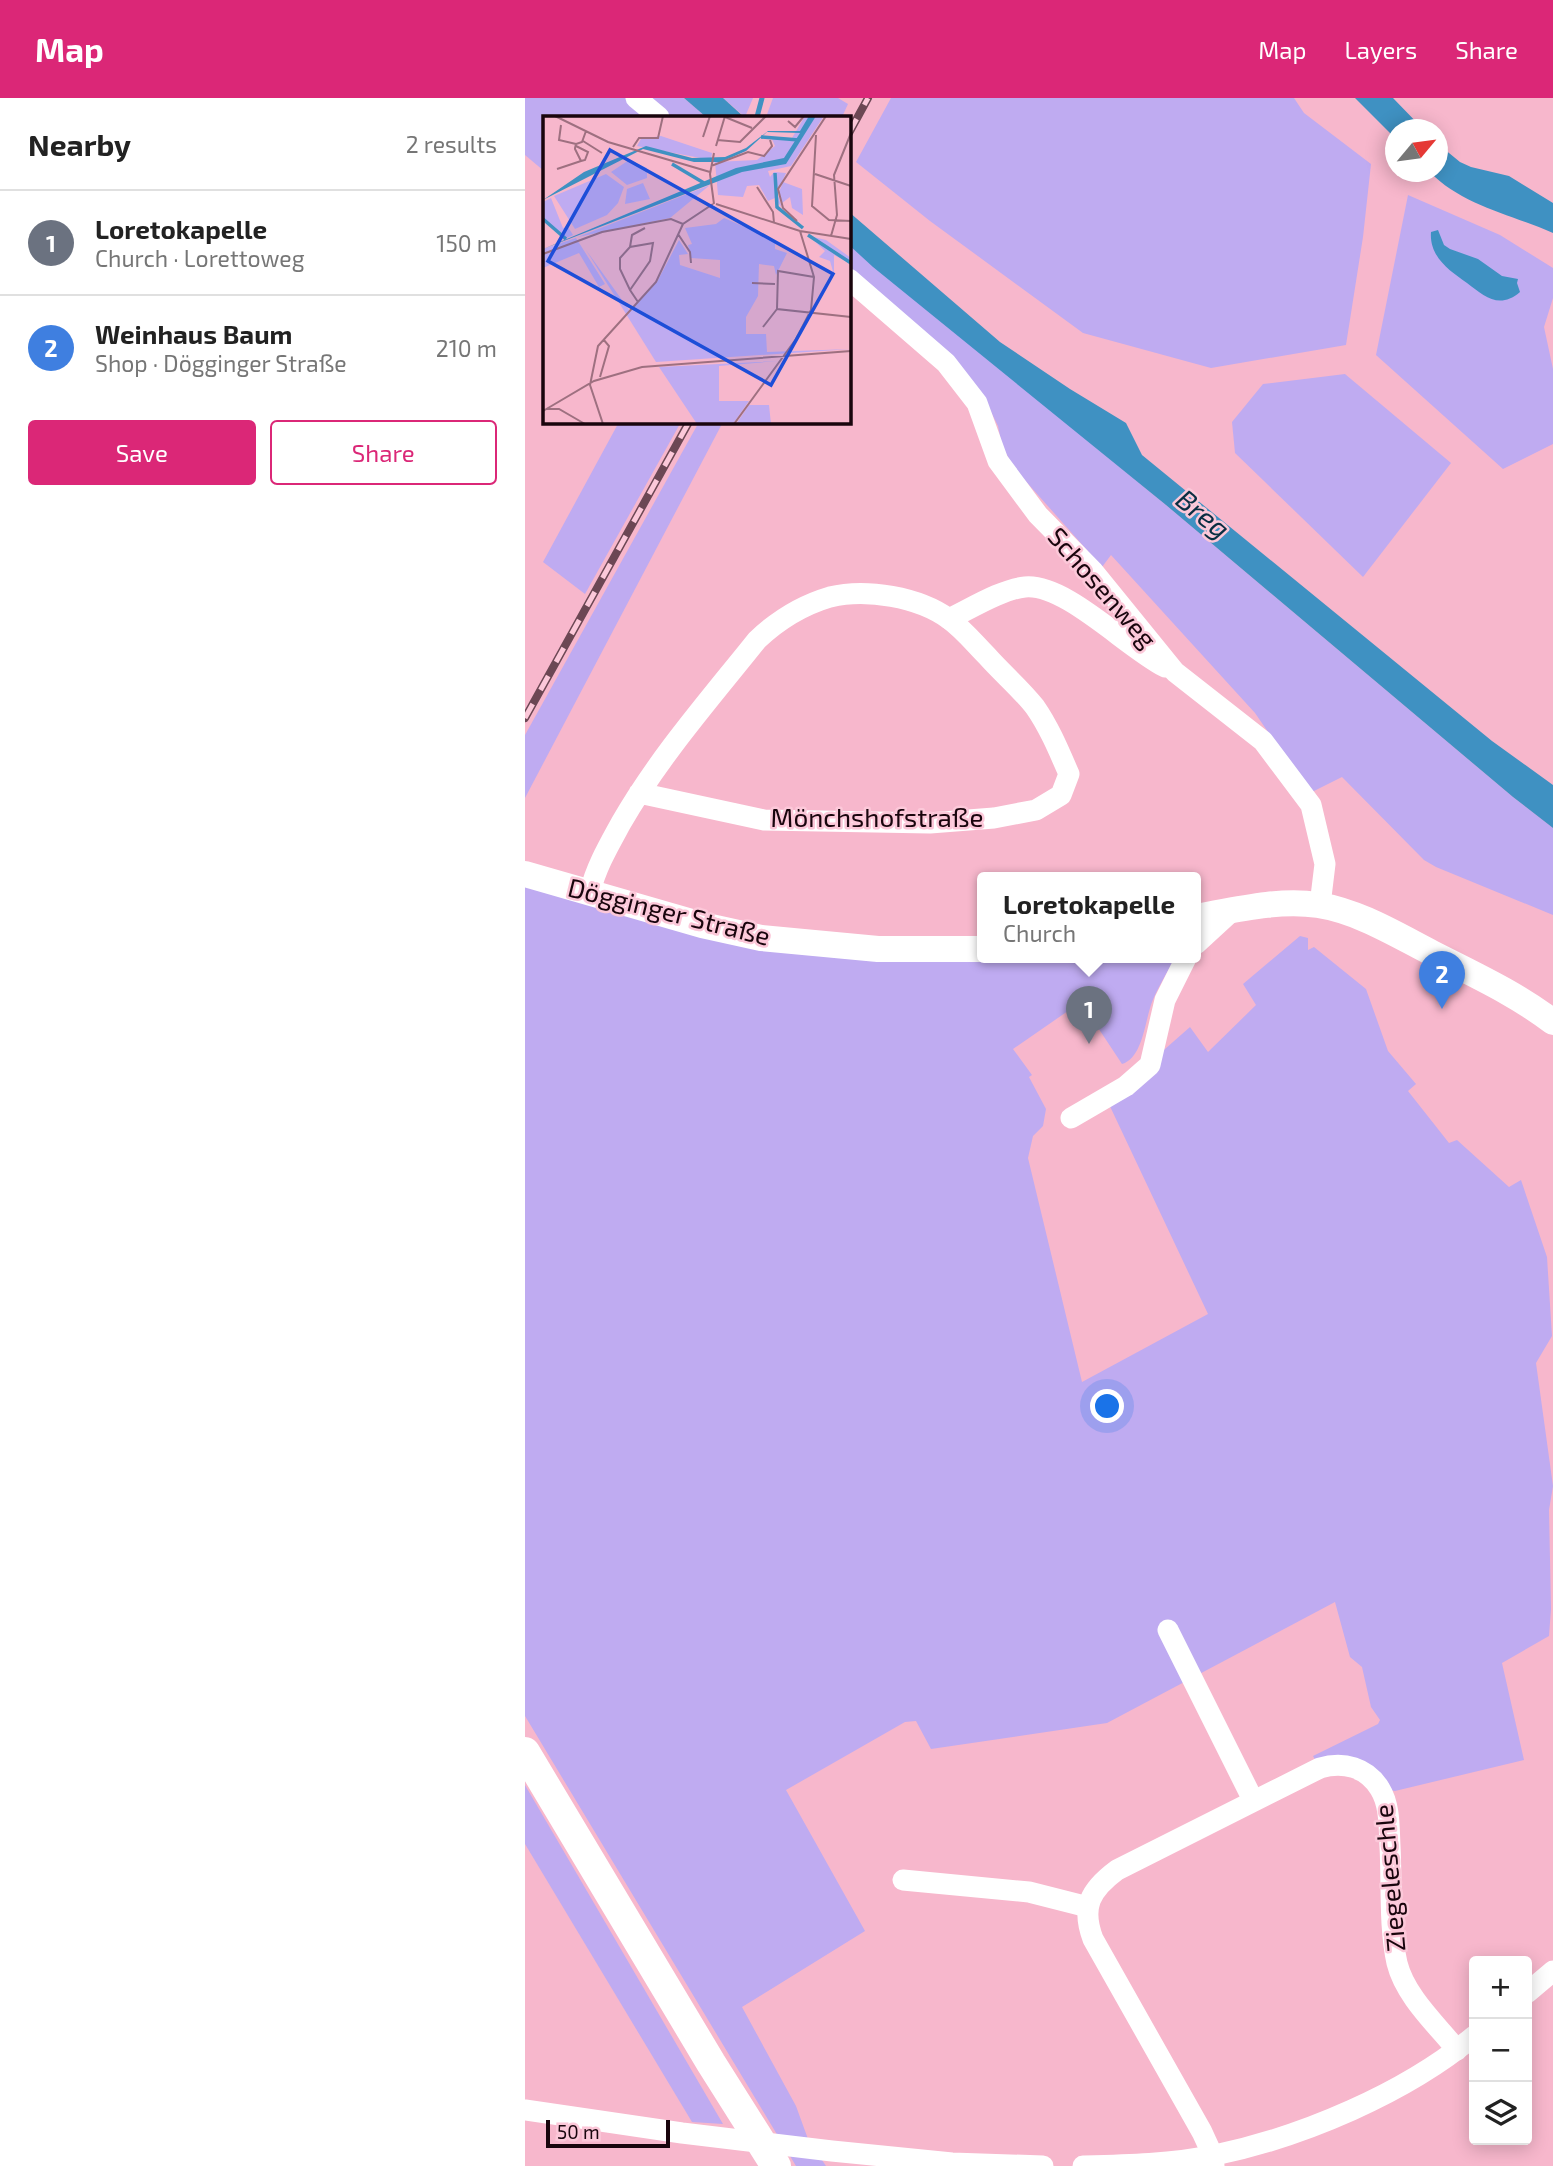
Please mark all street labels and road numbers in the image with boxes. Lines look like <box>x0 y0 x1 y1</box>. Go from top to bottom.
street label: Schosenweg <box>1042 521 1164 654</box>
street label: Mönchshofstraße <box>771 801 983 832</box>
street label: Dögginger Straße <box>565 870 774 951</box>
street label: Ziegeleschle <box>1367 1803 1410 1953</box>

